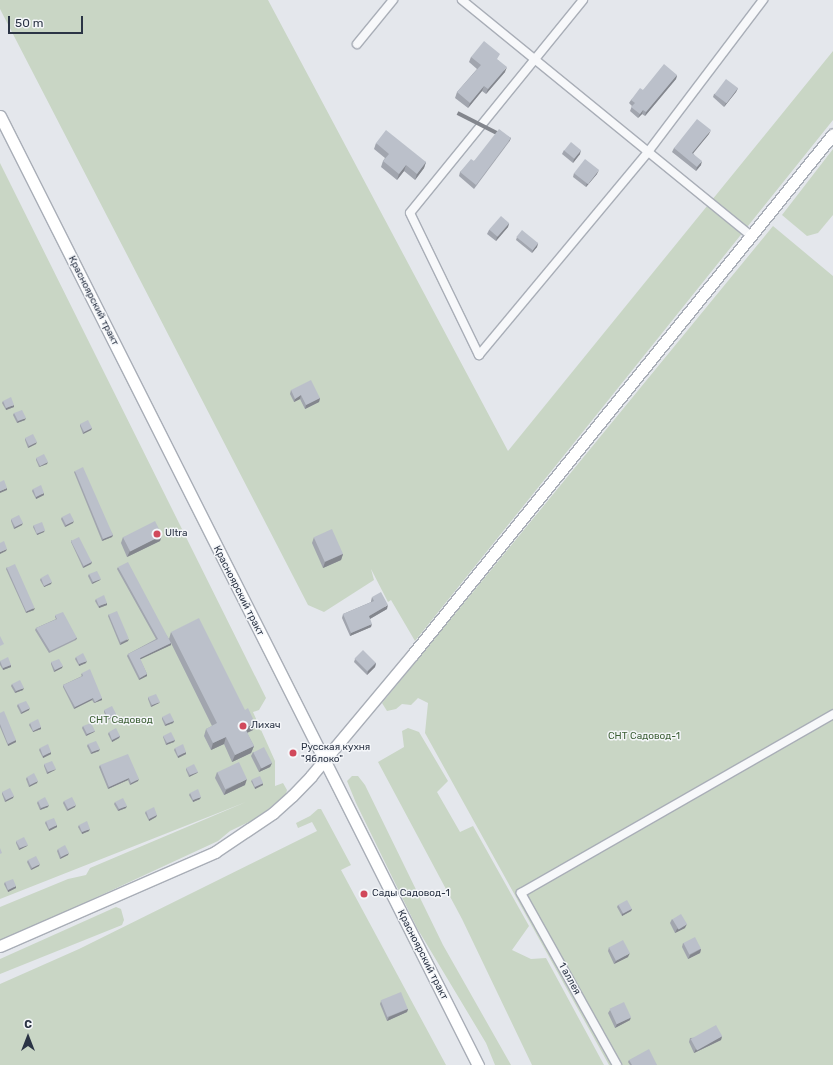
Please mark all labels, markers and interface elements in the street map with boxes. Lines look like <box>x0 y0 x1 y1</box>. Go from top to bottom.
scale bar <box>10 8 85 34</box>
text: 50 m <box>15 16 43 30</box>
street label: Красноярский тракт <box>65 254 121 348</box>
place label: Ultra <box>165 528 188 540</box>
marker: Ultra <box>152 529 162 539</box>
street label: Красноярский тракт <box>210 544 266 638</box>
park label: СНТ Садовод <box>89 715 153 727</box>
place label: Лихач <box>251 720 281 732</box>
marker: Лихач <box>238 721 248 731</box>
park label: СНТ Садовод-1 <box>608 731 680 743</box>
place label: Русская кухня "Яблоко" <box>301 741 370 764</box>
marker: Русская кухня "Яблоко" <box>288 748 298 758</box>
place label: Сады Садовод-1 <box>372 888 450 900</box>
marker: Сады Садовод-1 <box>359 889 369 899</box>
street label: Красноярский тракт <box>394 908 450 1002</box>
street label: 1 аллея <box>555 961 583 997</box>
north arrow <box>8 1017 48 1057</box>
text: С <box>24 1018 32 1031</box>

